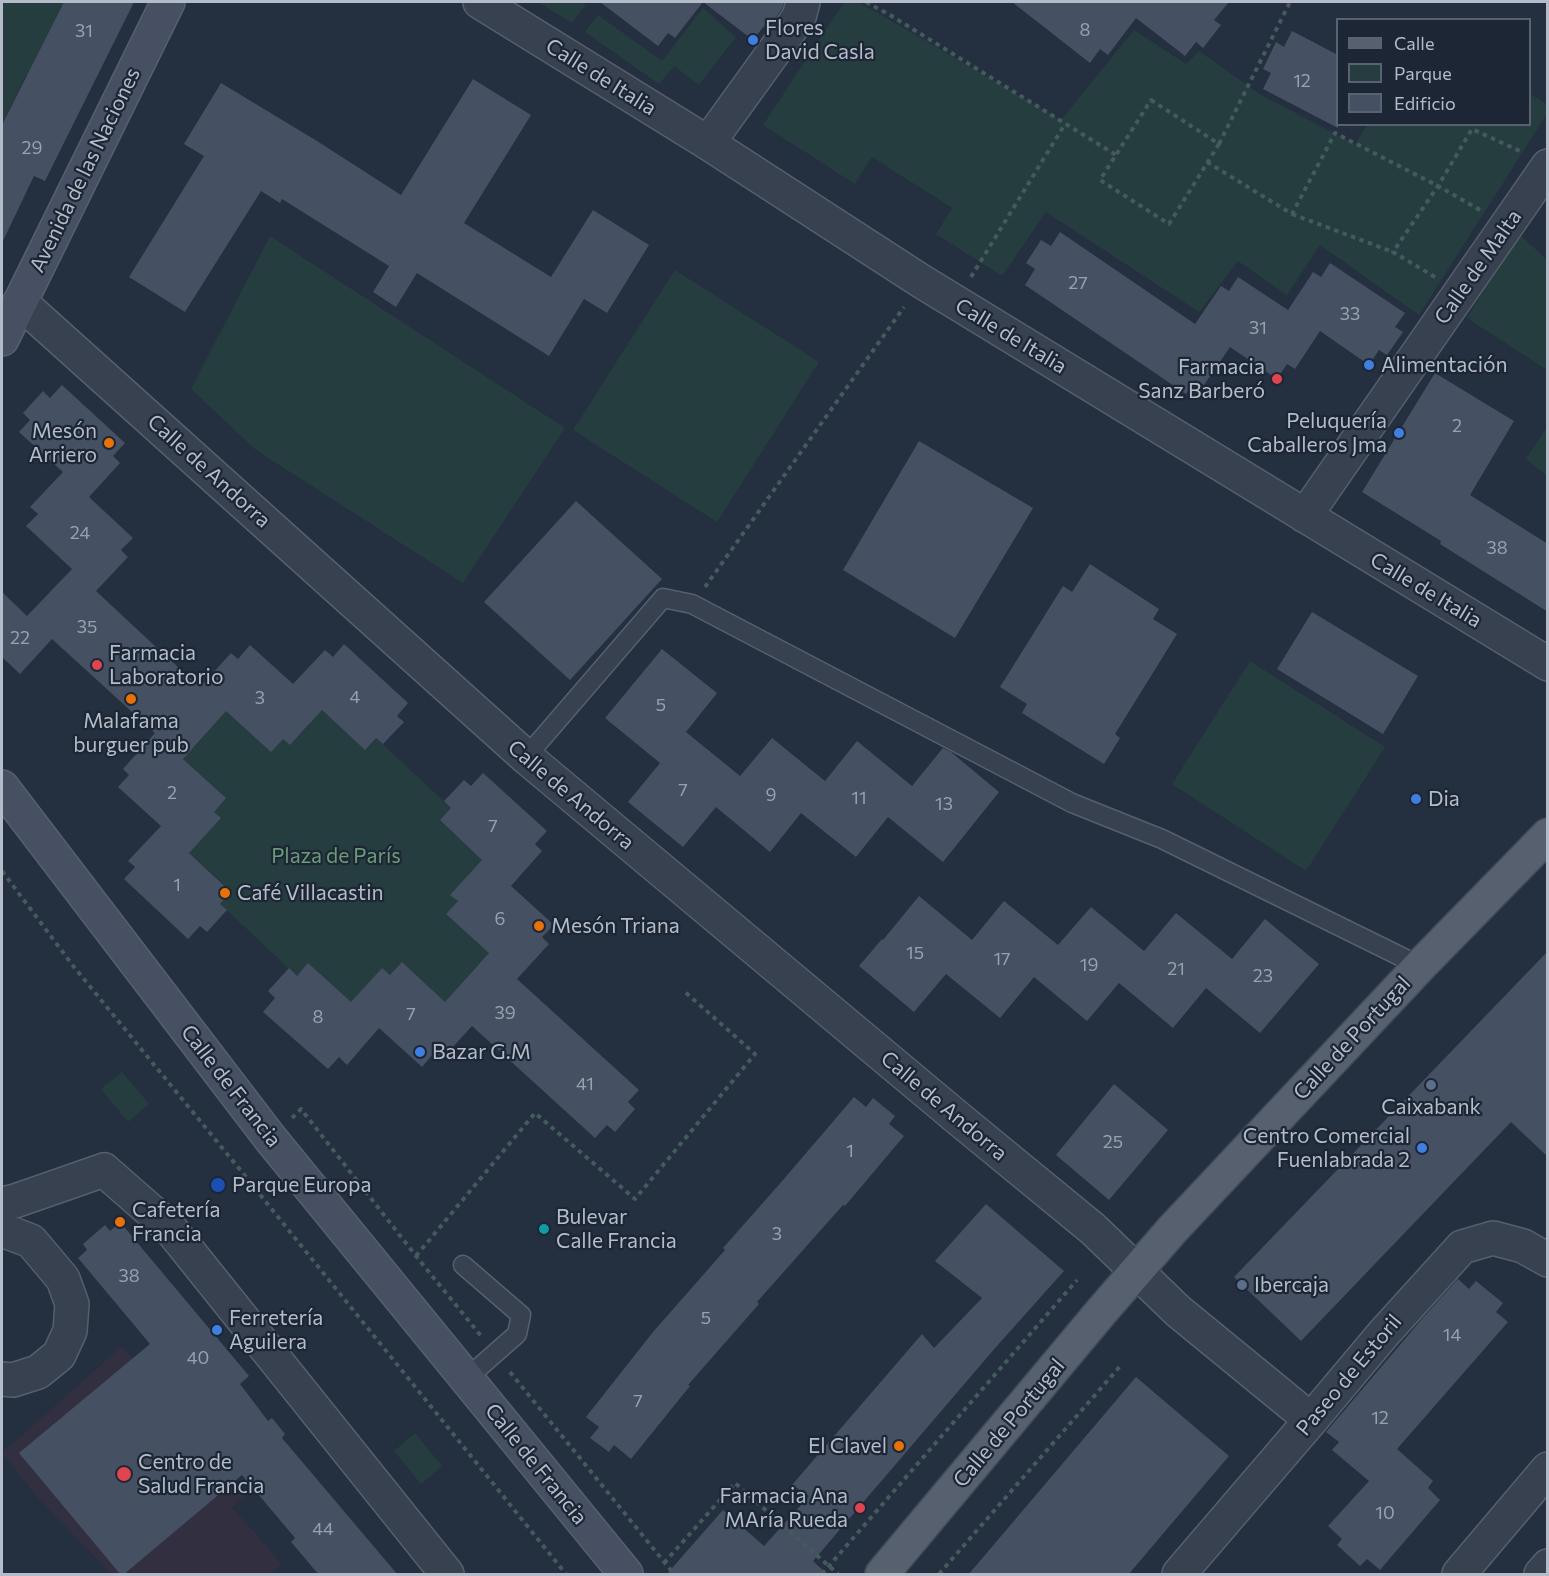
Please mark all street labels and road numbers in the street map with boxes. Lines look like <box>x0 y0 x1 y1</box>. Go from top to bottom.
street label: Calle de Italia <box>541 33 661 121</box>
street label: Avenida de las Naciones <box>24 64 146 276</box>
street label: Calle de Malta <box>1429 205 1527 329</box>
street label: Calle de Italia <box>951 293 1071 379</box>
street label: Calle de Andorra <box>142 409 276 533</box>
street label: Calle de Italia <box>1366 547 1486 633</box>
street label: Calle de Andorra <box>503 735 639 855</box>
street label: Calle de Portugal <box>1288 971 1416 1105</box>
street label: Calle de Francia <box>175 1020 287 1152</box>
street label: Calle de Andorra <box>876 1046 1012 1166</box>
street label: Paseo de Estoril <box>1291 1309 1407 1441</box>
street label: Calle de Portugal <box>948 1354 1070 1492</box>
street label: Calle de Francia <box>480 1399 592 1529</box>

